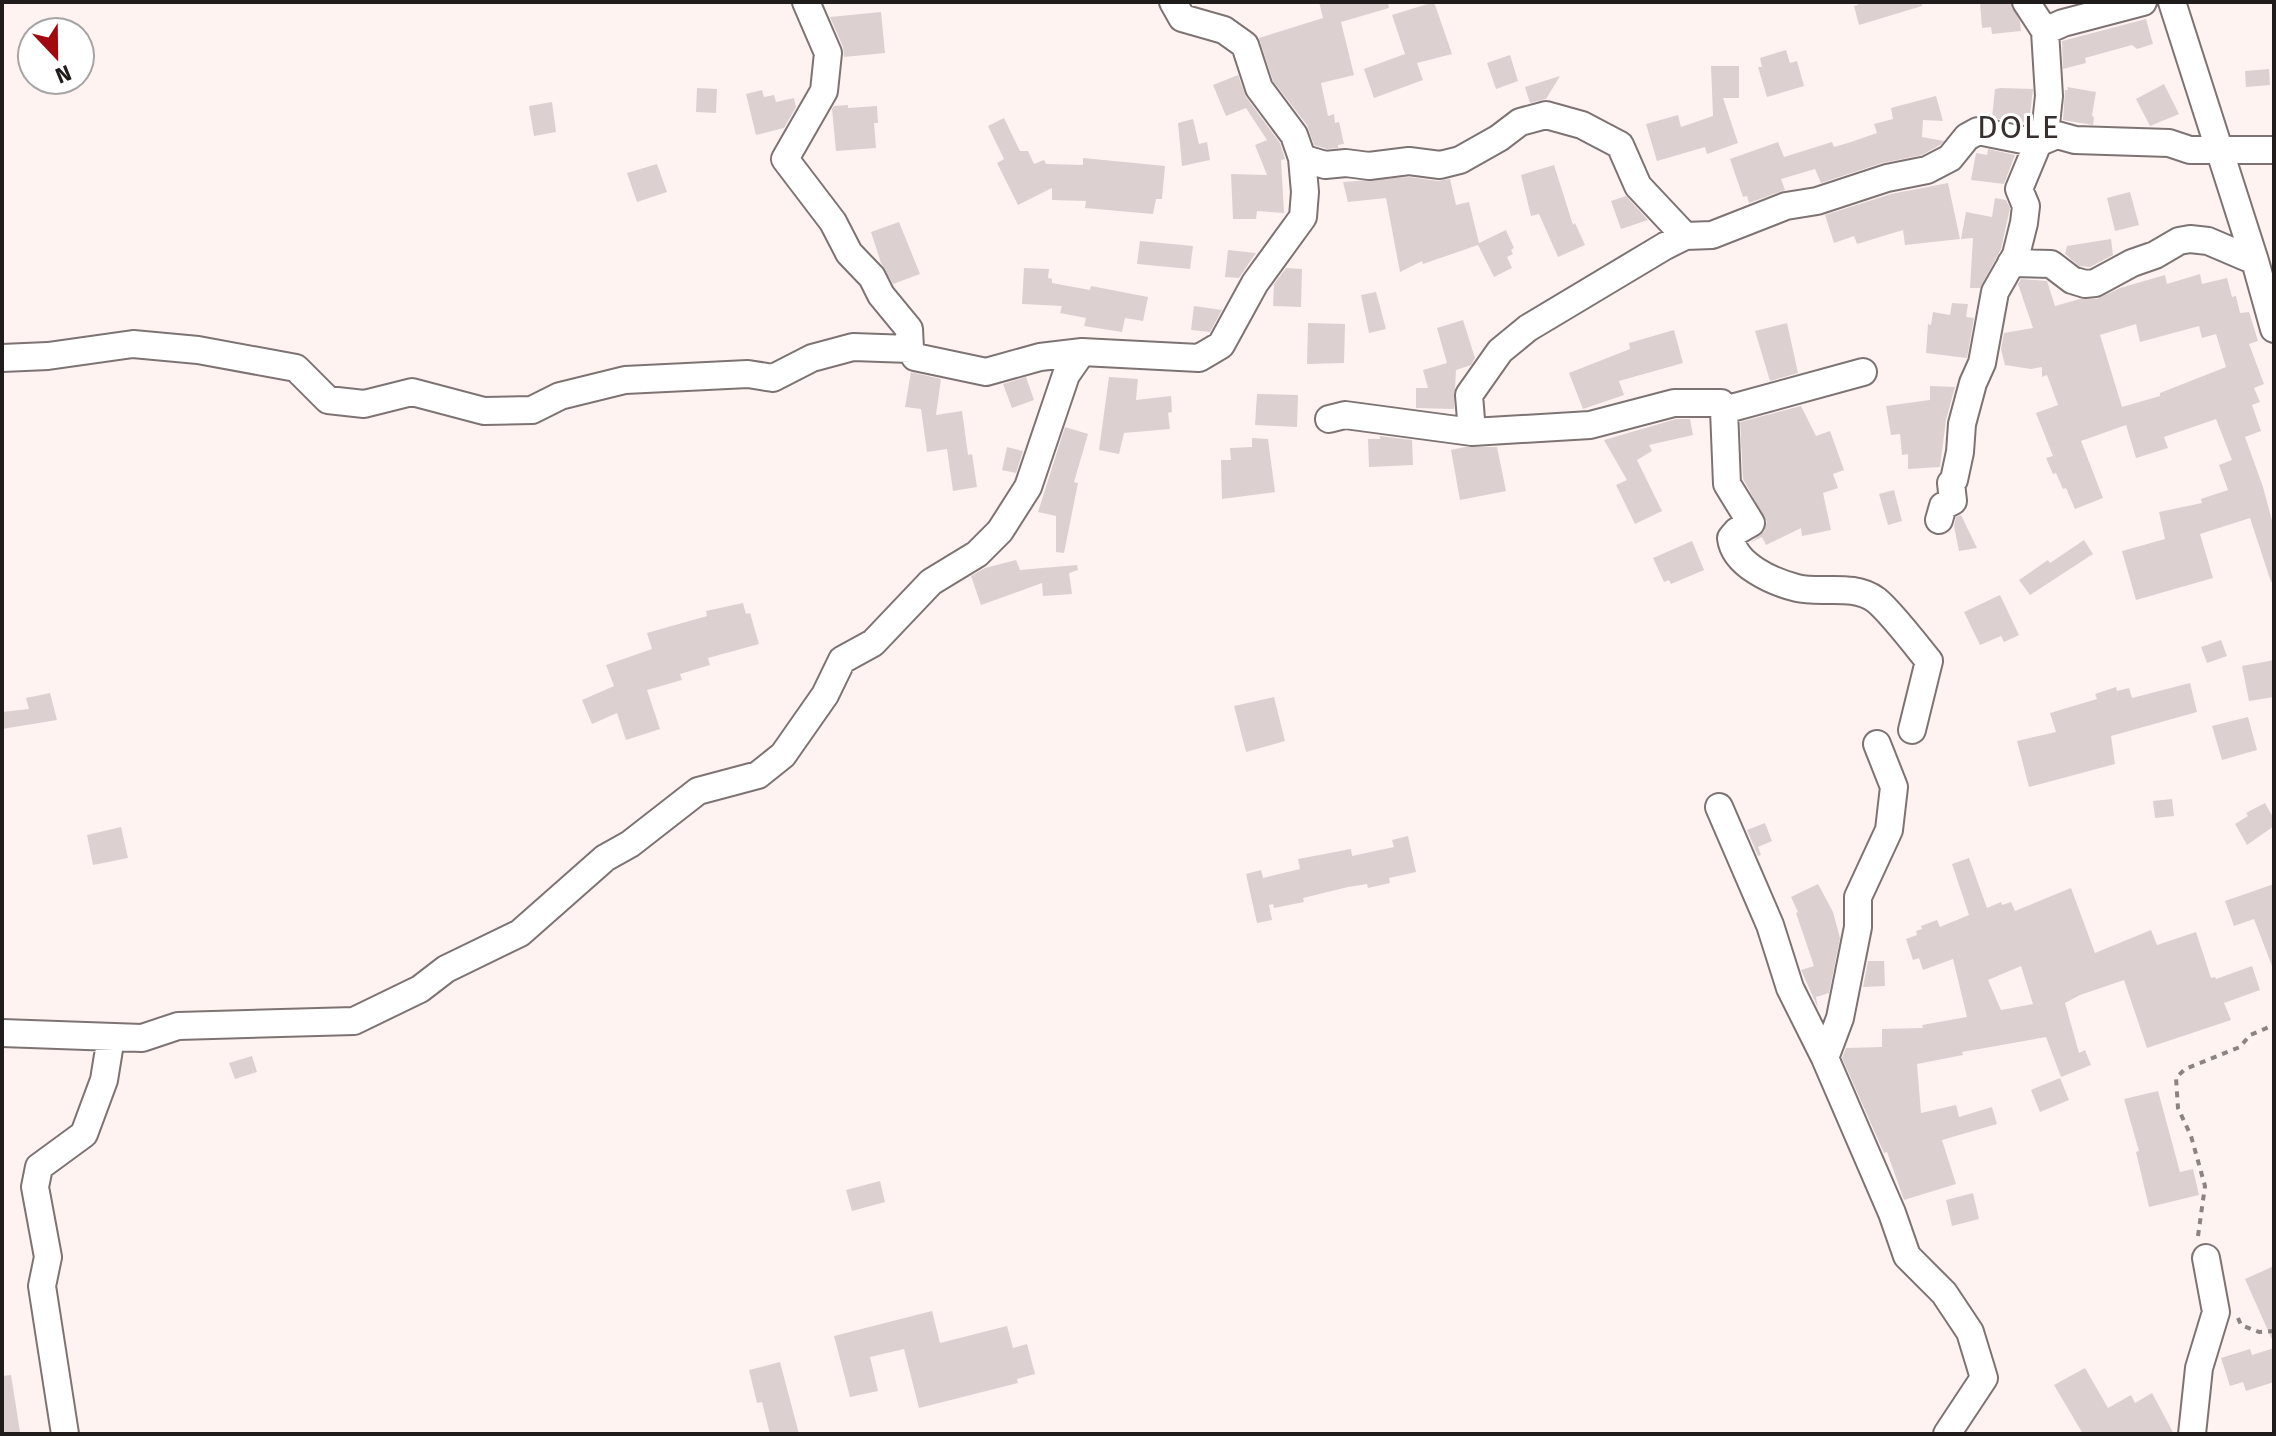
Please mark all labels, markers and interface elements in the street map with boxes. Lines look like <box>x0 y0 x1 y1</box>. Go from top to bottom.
north arrow <box>16 16 96 96</box>
text: N <box>51 59 75 89</box>
district label: DOLE <box>1977 108 2061 146</box>

